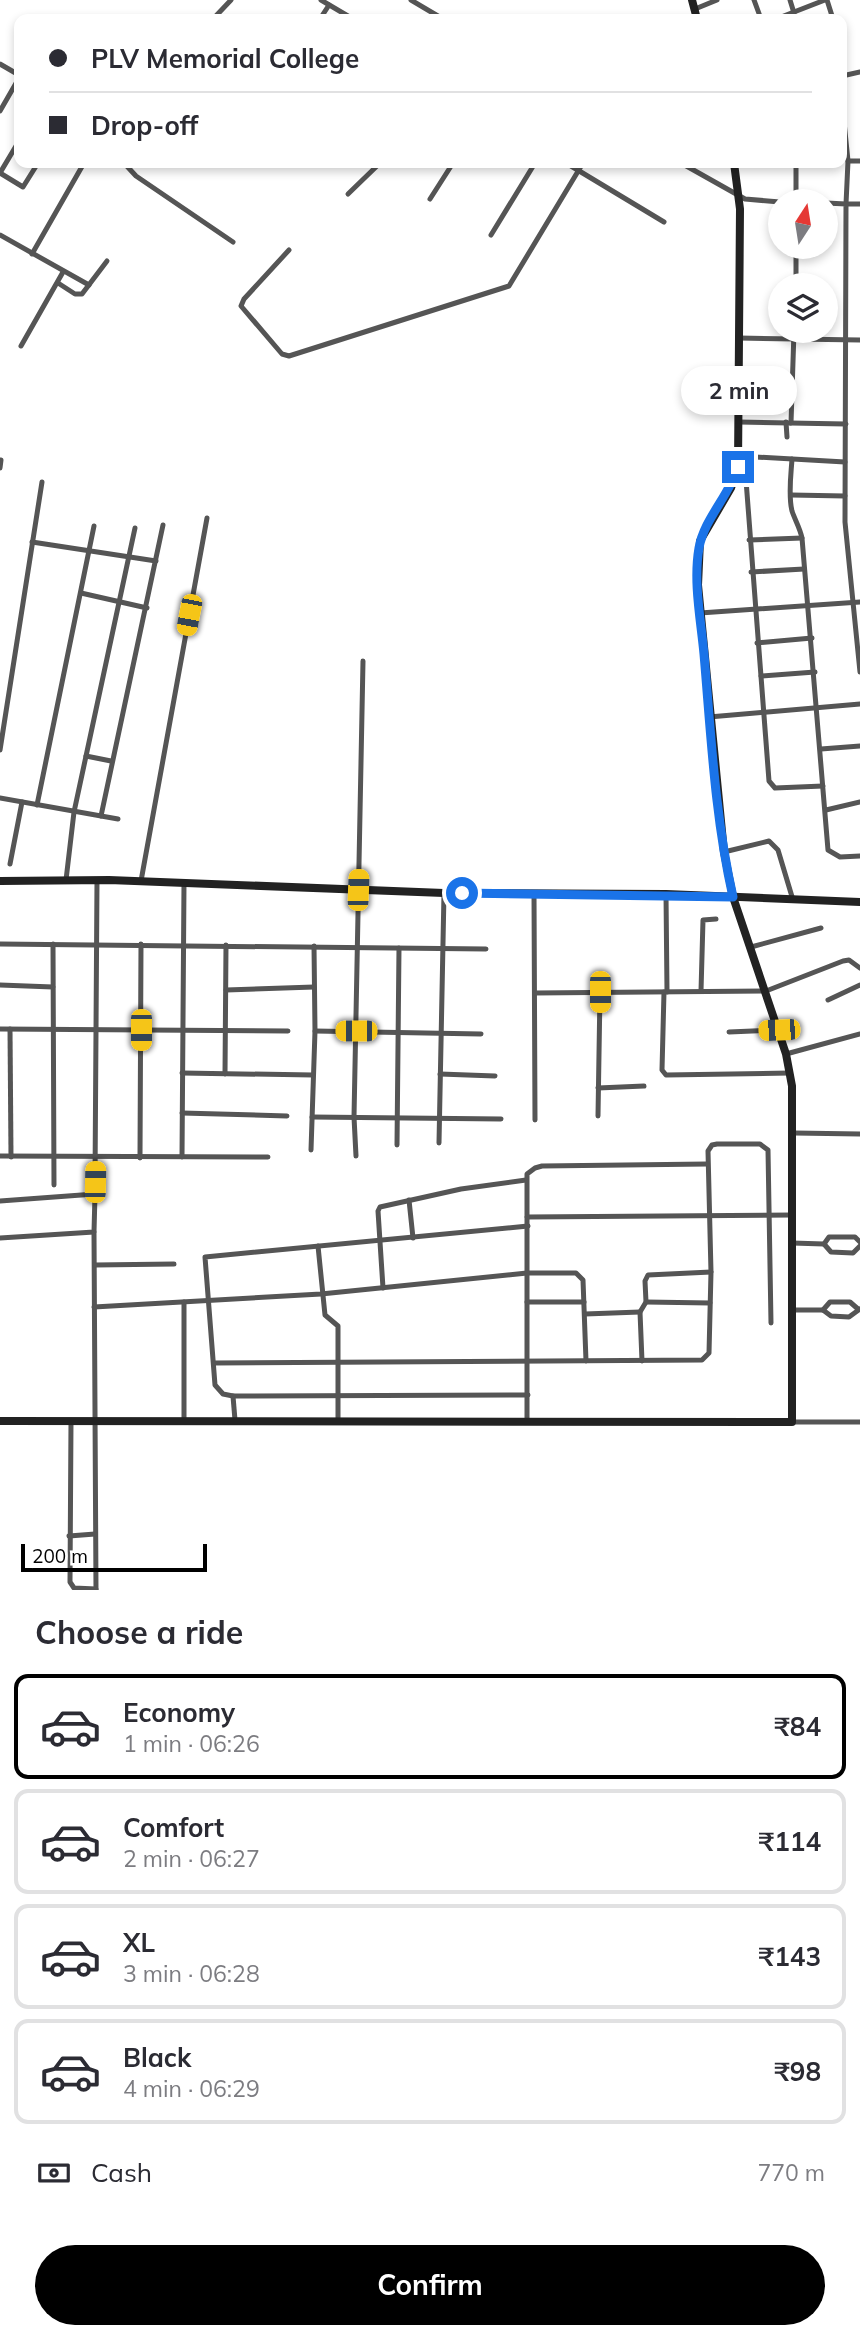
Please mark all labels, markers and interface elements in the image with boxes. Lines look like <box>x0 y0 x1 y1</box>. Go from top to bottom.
text: PLV Memorial College <box>91 42 359 75</box>
text: Drop-off <box>91 109 198 142</box>
north arrow <box>768 189 838 259</box>
map controls <box>768 189 838 343</box>
button: layers <box>768 273 838 343</box>
callout: 2 min <box>680 365 796 414</box>
text: 2 min <box>709 376 769 405</box>
route end <box>722 451 754 483</box>
car <box>175 592 204 638</box>
car <box>347 869 370 911</box>
route start <box>446 877 478 909</box>
car <box>590 971 611 1013</box>
car <box>131 1009 152 1051</box>
car <box>758 1019 801 1041</box>
car <box>336 1021 378 1042</box>
car <box>85 1161 106 1203</box>
scale bar <box>21 1541 206 1573</box>
text: 200 m <box>32 1544 88 1568</box>
text: Choose a ride <box>35 1612 243 1652</box>
icon: car <box>39 1695 102 1758</box>
text: Economy <box>123 1696 235 1729</box>
text: ₹84 <box>774 1710 821 1743</box>
text: 1 min · 06:26 <box>123 1729 260 1758</box>
icon: car <box>39 1810 102 1873</box>
text: Comfort <box>123 1811 224 1844</box>
text: ₹114 <box>759 1825 821 1858</box>
text: 2 min · 06:27 <box>123 1844 260 1873</box>
icon: car <box>39 1925 102 1988</box>
text: XL <box>123 1926 155 1959</box>
text: ₹143 <box>759 1940 821 1973</box>
text: 3 min · 06:28 <box>123 1959 260 1988</box>
icon: car <box>39 2040 102 2103</box>
text: Black <box>123 2041 191 2074</box>
text: ₹98 <box>774 2055 821 2088</box>
text: 4 min · 06:29 <box>123 2074 260 2103</box>
icon: cash <box>35 2154 73 2192</box>
text: Cash <box>91 2156 152 2189</box>
text: 770 m <box>757 2158 825 2187</box>
button: Confirm <box>35 2245 825 2325</box>

